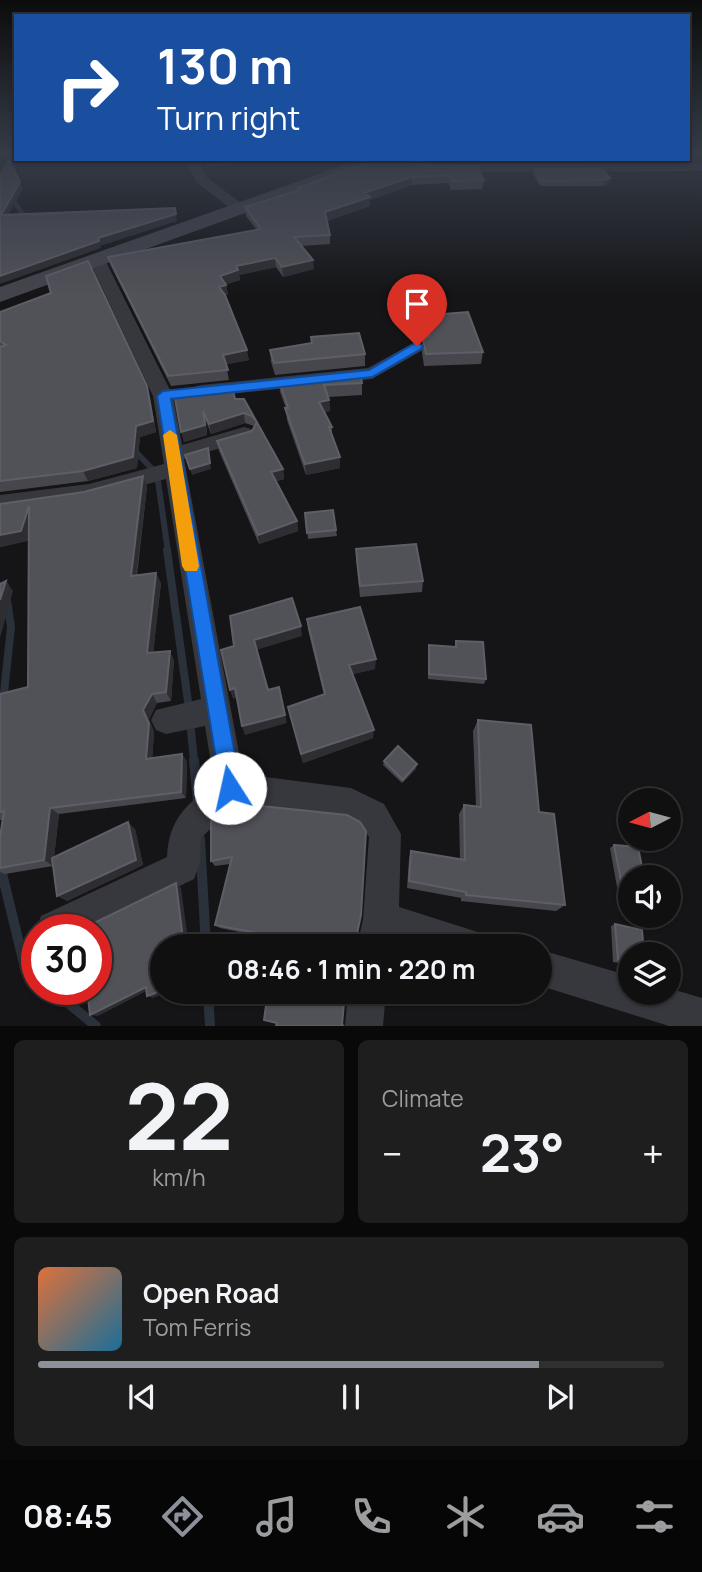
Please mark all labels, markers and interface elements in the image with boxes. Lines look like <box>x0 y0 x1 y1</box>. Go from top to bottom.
text: 130 m <box>157 32 293 99</box>
icon: right <box>42 42 133 133</box>
text: Turn right <box>157 96 300 140</box>
pin <box>387 274 447 346</box>
icon: arrive <box>398 285 436 323</box>
position arrow <box>193 751 267 825</box>
north arrow <box>618 788 681 850</box>
map controls <box>618 788 681 1005</box>
button: sound <box>618 865 681 928</box>
speed limit sign: 30 <box>21 914 112 1005</box>
button: layers <box>618 942 681 1005</box>
text: 08:46 · 1 min · 220 m <box>227 951 475 987</box>
text: 22 <box>125 1053 233 1177</box>
text: Climate <box>382 1082 464 1114</box>
text: 23° <box>480 1117 565 1188</box>
text: − <box>382 1127 403 1179</box>
text: + <box>642 1127 664 1179</box>
text: km/h <box>152 1161 206 1193</box>
text: Open Road <box>143 1275 279 1311</box>
text: Tom Ferris <box>143 1311 251 1343</box>
icon: previous <box>123 1378 161 1416</box>
icon: pause <box>332 1378 370 1416</box>
icon: next <box>541 1378 579 1416</box>
icon: directions <box>158 1492 207 1541</box>
icon: music <box>252 1492 301 1541</box>
icon: phone <box>347 1492 396 1541</box>
icon: climate <box>441 1492 490 1541</box>
icon: car <box>536 1492 585 1541</box>
icon: filters <box>630 1492 679 1541</box>
text: 08:45 <box>23 1494 113 1538</box>

